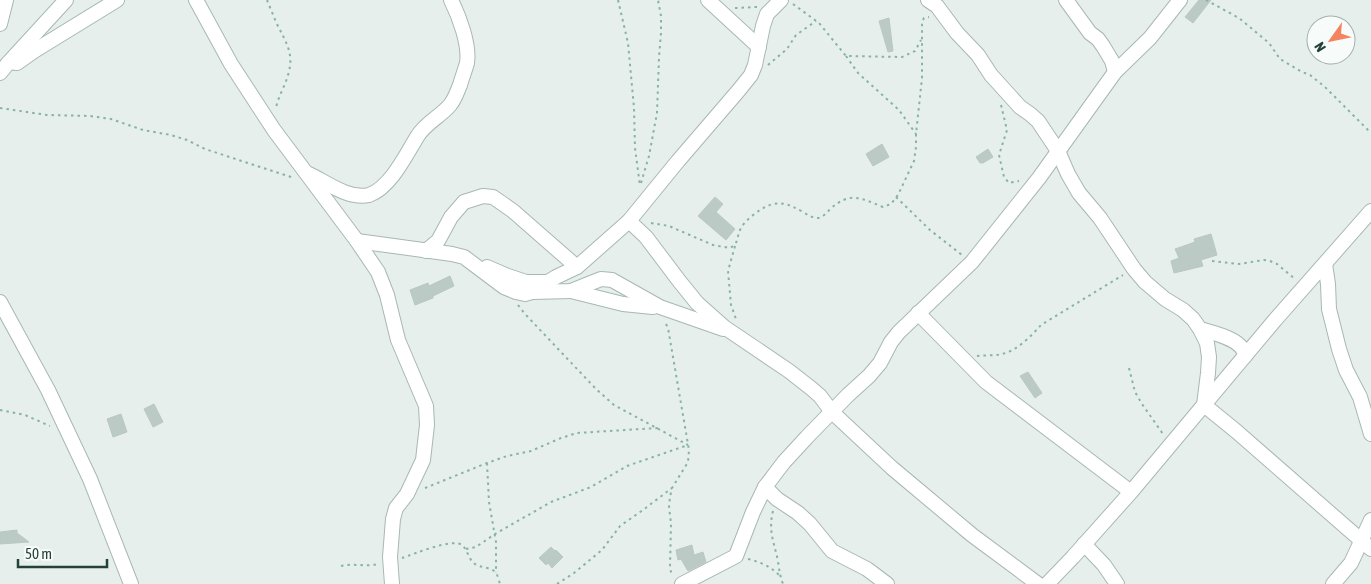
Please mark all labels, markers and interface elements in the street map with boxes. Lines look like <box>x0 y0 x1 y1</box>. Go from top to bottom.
north arrow <box>1306 15 1356 65</box>
text: N <box>1311 39 1329 55</box>
scale bar <box>18 536 106 568</box>
text: 50 m <box>25 545 52 562</box>

